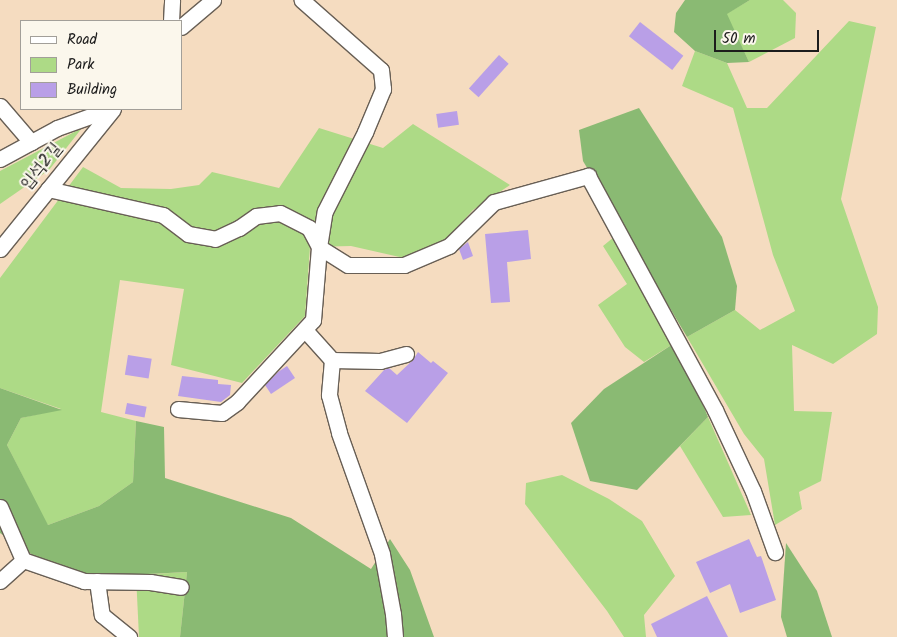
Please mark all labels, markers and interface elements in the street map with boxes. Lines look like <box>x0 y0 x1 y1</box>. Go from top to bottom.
legend <box>20 20 182 110</box>
scale bar <box>717 20 822 52</box>
text: 50 m <box>722 27 756 51</box>
text: Road <box>67 28 97 52</box>
text: Park <box>67 53 94 77</box>
text: Building <box>67 78 117 102</box>
street label: 입석2길 <box>17 139 67 195</box>

